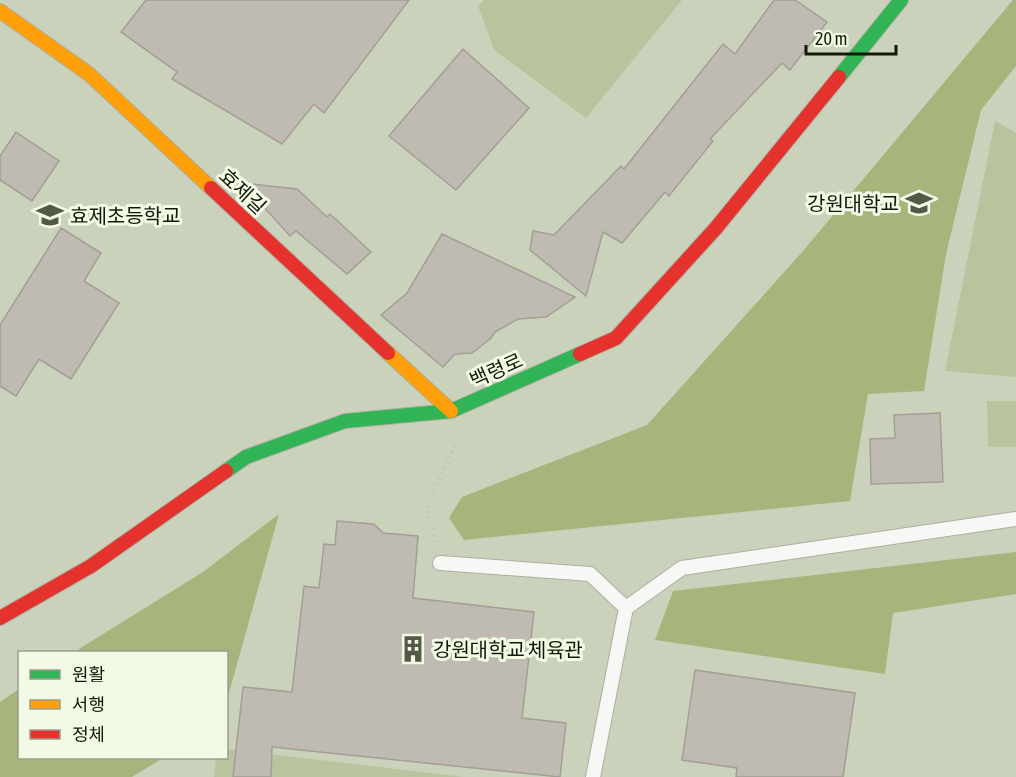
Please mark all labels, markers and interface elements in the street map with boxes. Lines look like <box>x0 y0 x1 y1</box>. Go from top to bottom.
scale bar <box>806 18 896 56</box>
text: 20 m <box>815 28 847 49</box>
street label: 효제길 <box>215 164 271 218</box>
school or university icon: 강원대학교 <box>904 188 934 218</box>
place label: 강원대학교 <box>807 192 899 215</box>
school or university icon: 효제초등학교 <box>35 200 65 230</box>
place label: 효제초등학교 <box>70 204 180 227</box>
street label: 백령로 <box>466 348 526 392</box>
building icon: 강원대학교 체육관 <box>398 634 428 664</box>
place label: 강원대학교 체육관 <box>433 638 583 661</box>
legend <box>18 651 228 759</box>
text: 원활 <box>72 664 105 685</box>
text: 서행 <box>72 694 105 715</box>
text: 정체 <box>72 724 105 745</box>

